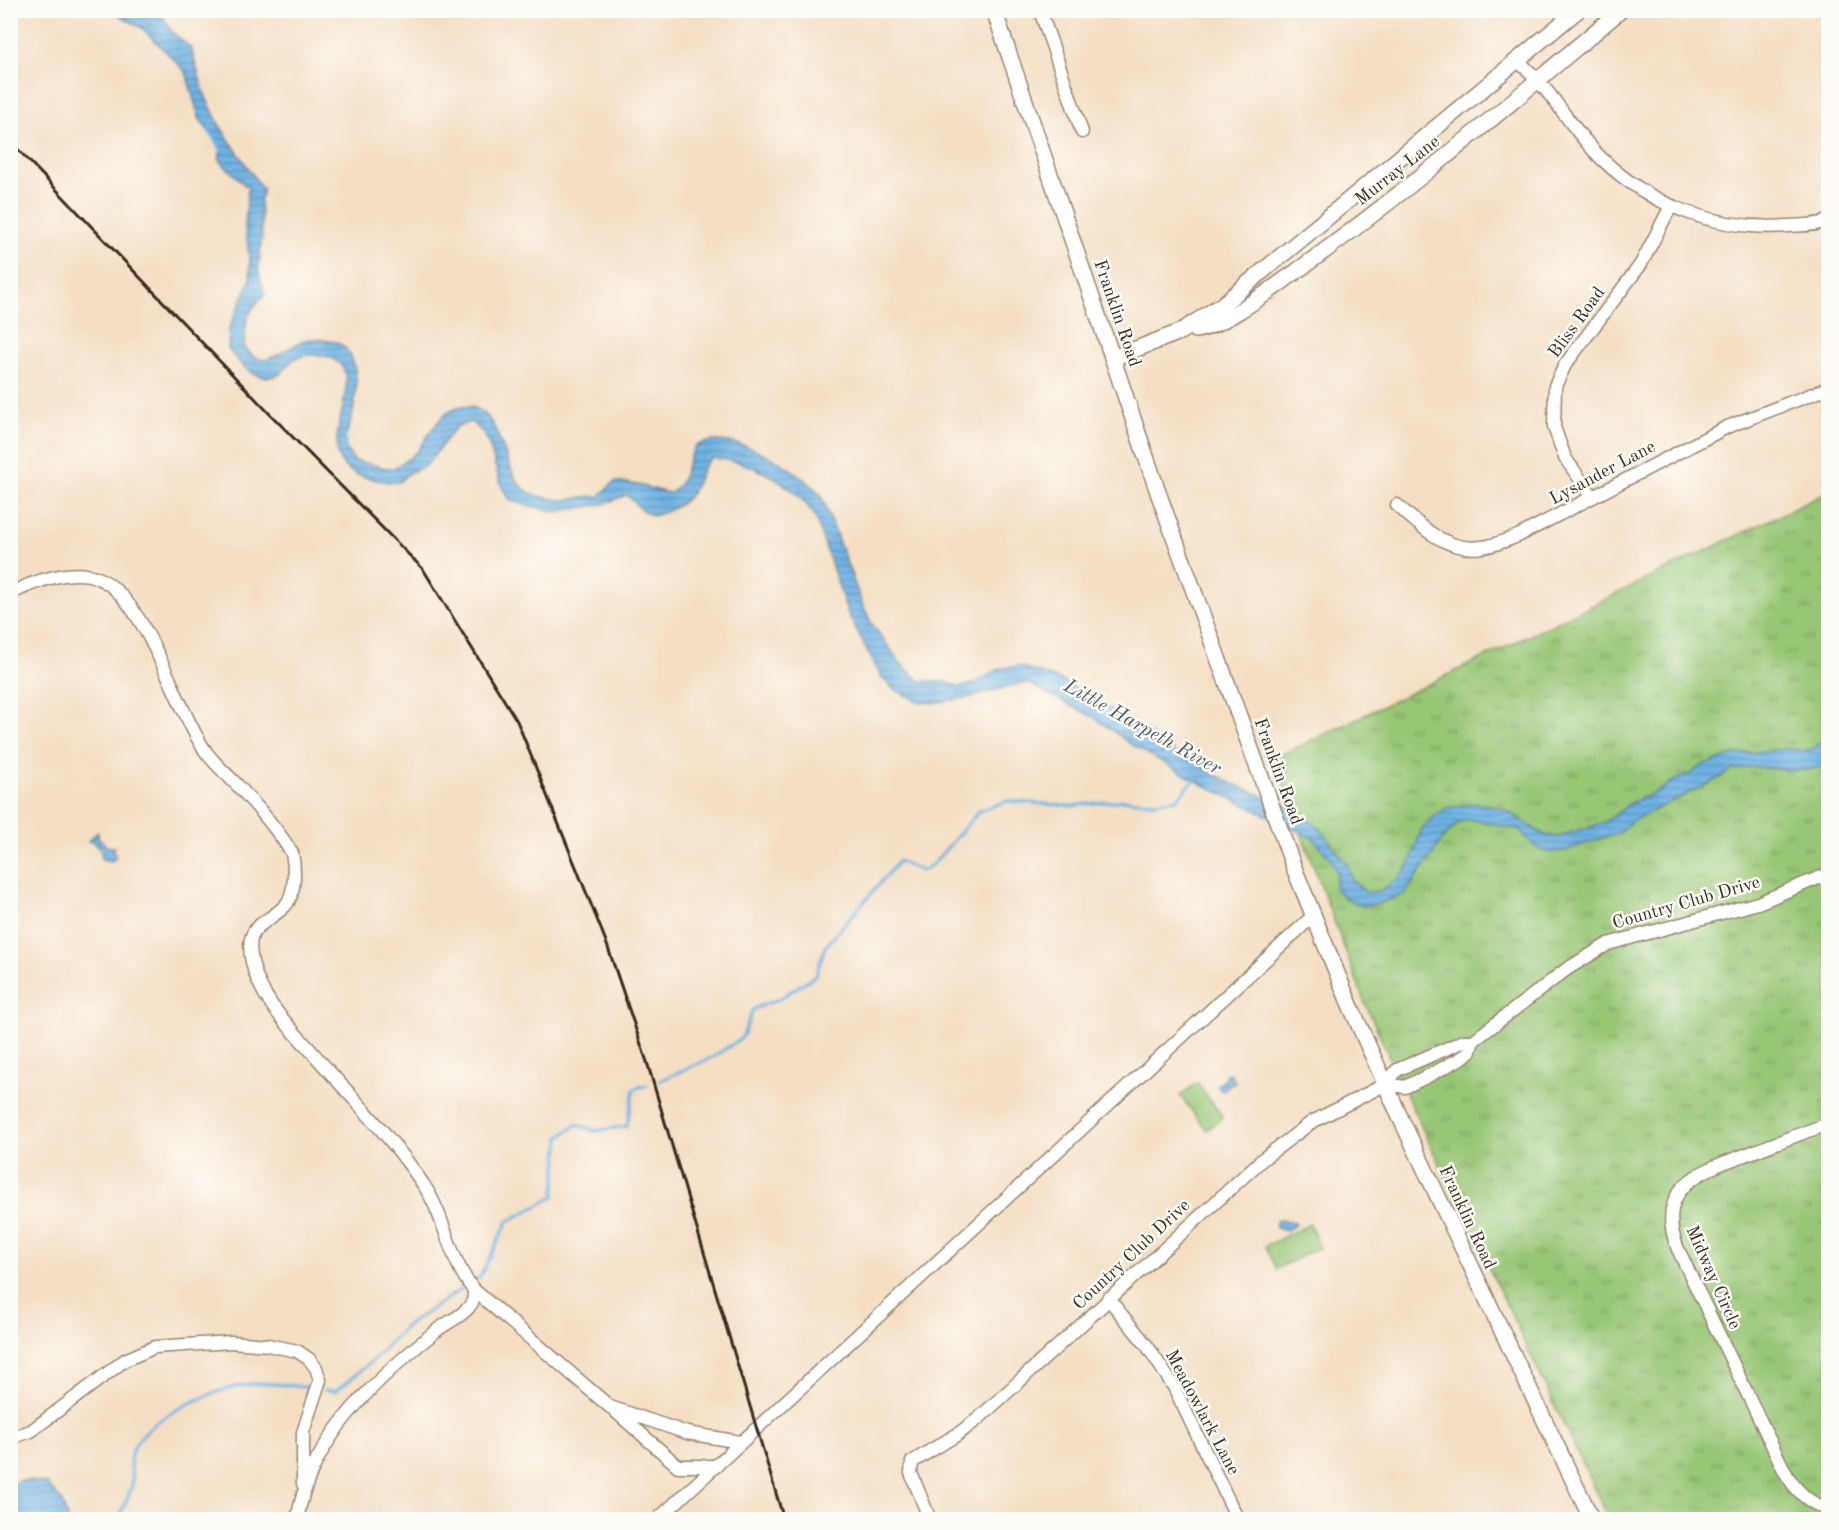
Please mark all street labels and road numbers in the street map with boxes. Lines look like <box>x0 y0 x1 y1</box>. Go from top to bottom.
street label: Murray Lane <box>1352 132 1443 209</box>
street label: Franklin Road <box>1090 257 1144 369</box>
street label: Bliss Road <box>1545 284 1608 361</box>
street label: Lysander Lane <box>1547 437 1658 508</box>
street label: Franklin Road <box>1250 716 1306 827</box>
street label: Country Club Drive <box>1610 873 1762 933</box>
street label: Franklin Road <box>1435 1163 1499 1272</box>
street label: Country Club Drive <box>1070 1196 1194 1313</box>
street label: Midway Circle <box>1682 1223 1744 1332</box>
street label: Meadowlark Lane <box>1162 1347 1243 1478</box>

